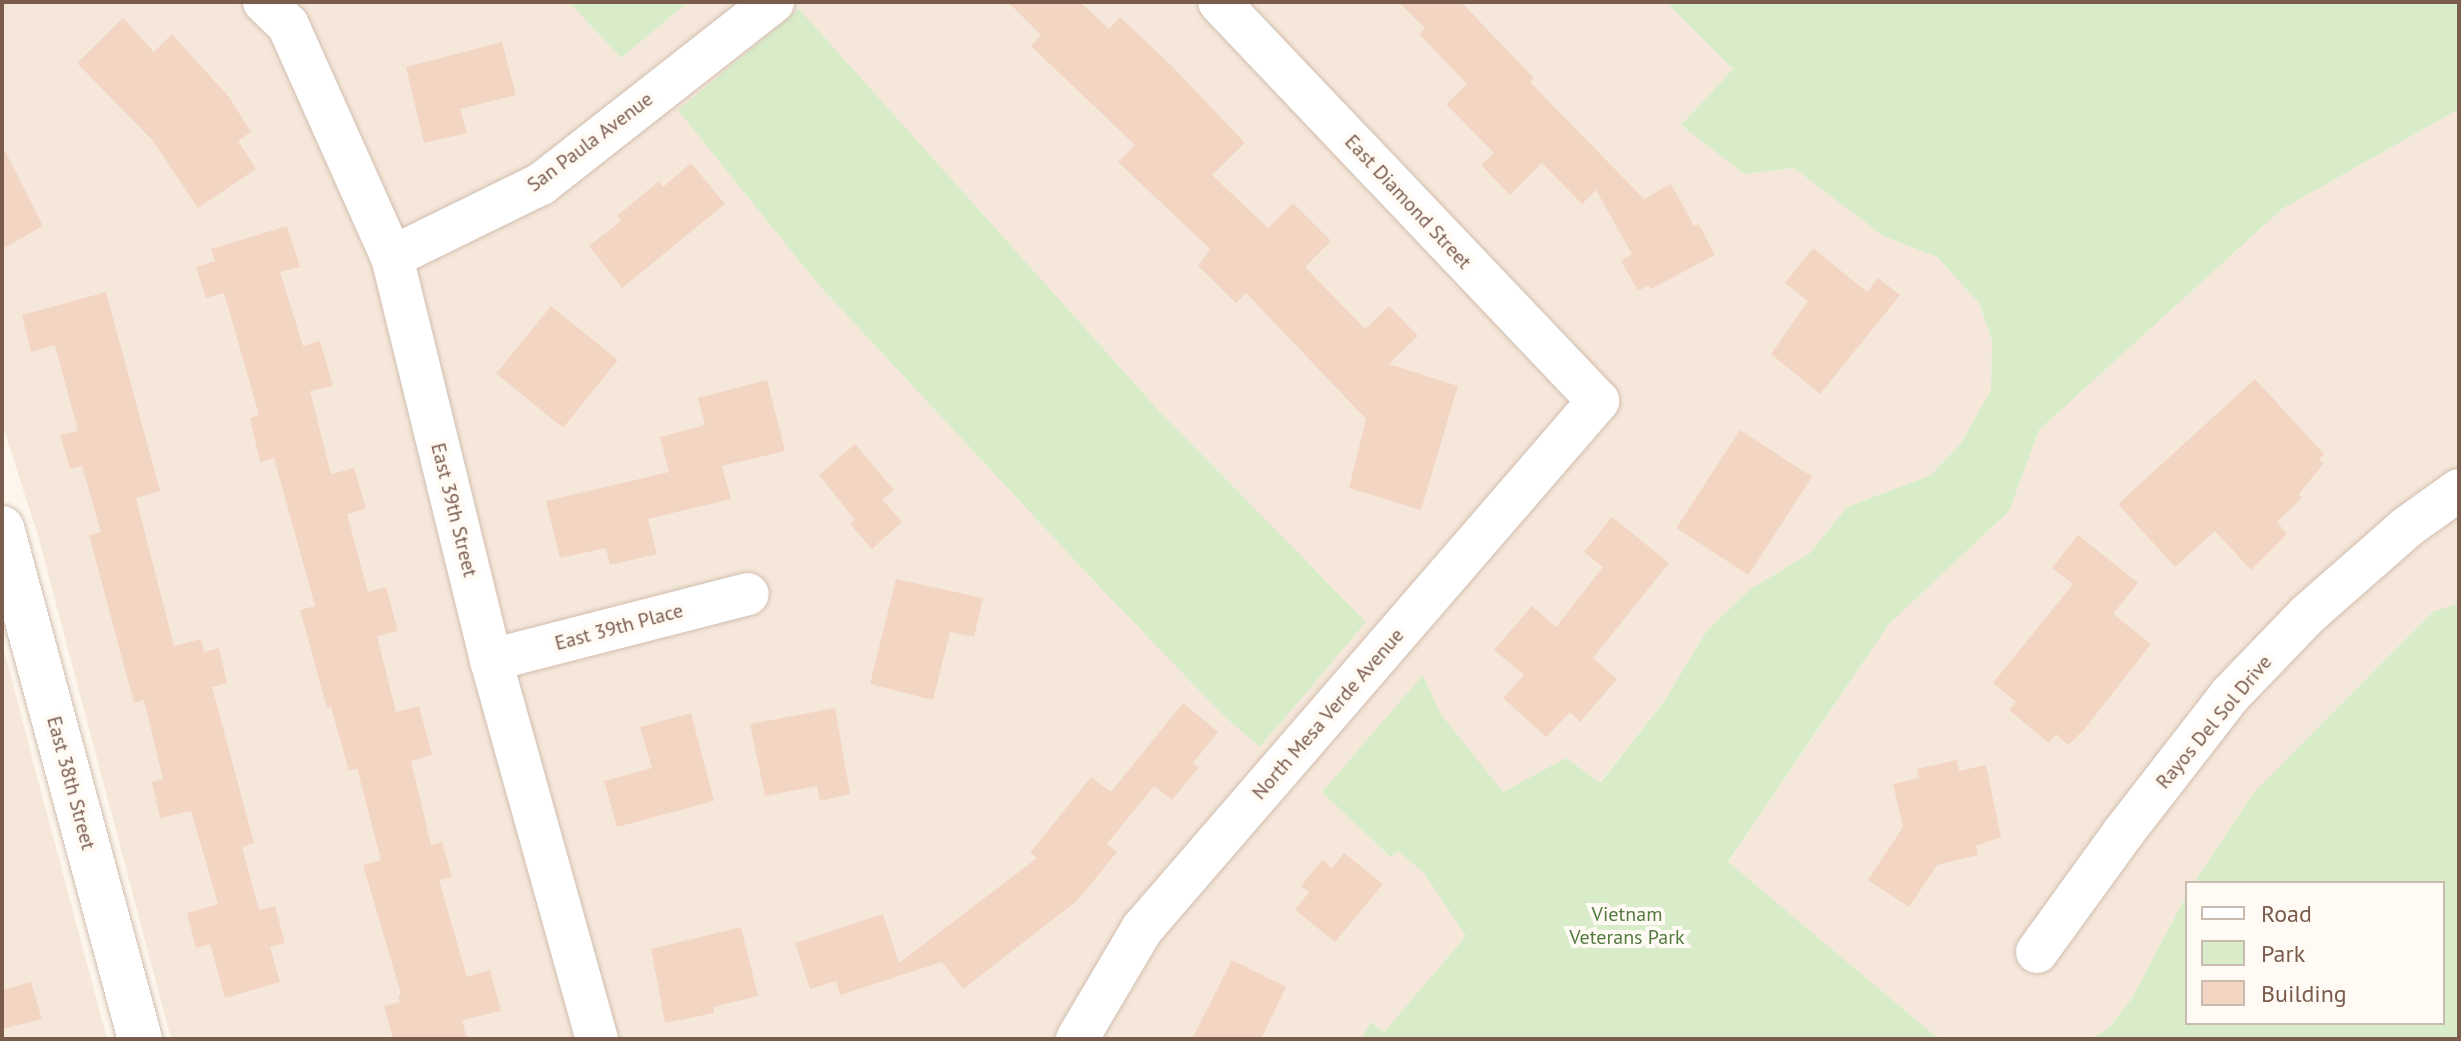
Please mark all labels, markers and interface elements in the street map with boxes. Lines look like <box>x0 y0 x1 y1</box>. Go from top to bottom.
street label: San Paula Avenue <box>522 87 658 197</box>
street label: East Diamond Street <box>1340 130 1476 274</box>
street label: East 39th Street <box>426 441 482 579</box>
street label: East 39th Place <box>552 598 686 656</box>
street label: North Mesa Verde Avenue <box>1247 623 1409 805</box>
street label: Rayos Del Sol Drive <box>2151 650 2277 794</box>
street label: East 38th Street <box>42 714 100 852</box>
legend <box>2185 881 2445 1025</box>
text: Road <box>2261 898 2312 929</box>
park label: Vietnam Veterans Park <box>1569 902 1685 949</box>
text: Park <box>2261 938 2305 969</box>
text: Building <box>2261 978 2347 1009</box>

